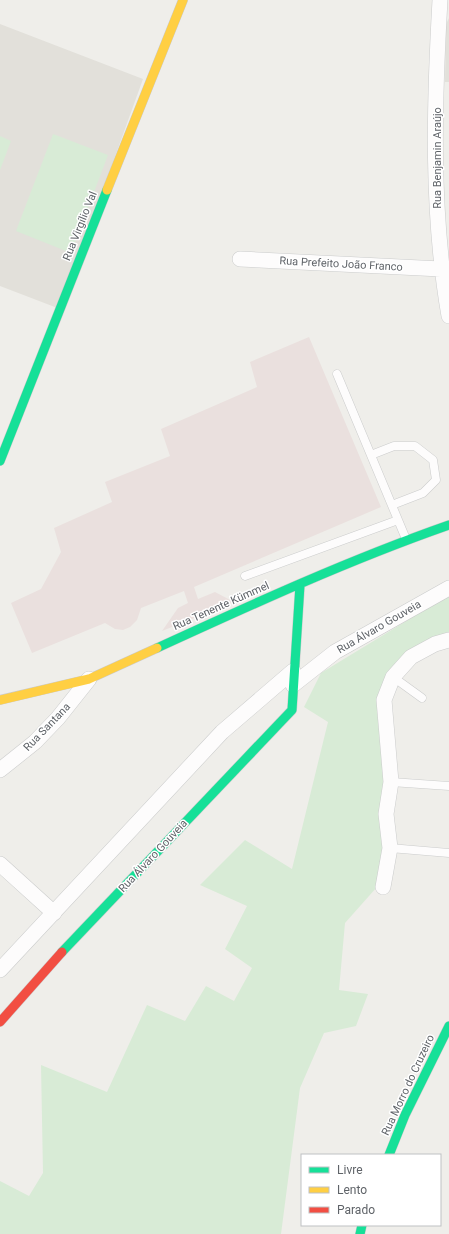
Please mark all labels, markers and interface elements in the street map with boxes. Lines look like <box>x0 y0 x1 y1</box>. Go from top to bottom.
street label: Rua Benjamin Araújo <box>431 107 444 209</box>
street label: Rua Virgílio Val <box>60 189 100 263</box>
street label: Rua Prefeito João Franco <box>279 254 403 274</box>
street label: Rua Tenente Kümmel <box>171 579 271 633</box>
street label: Rua Álvaro Gouveia <box>335 598 423 656</box>
street label: Rua Santana <box>21 700 73 754</box>
street label: Rua Álvaro Gouveia <box>116 817 190 895</box>
street label: Rua Morro do Cruzeiro <box>379 1033 437 1137</box>
legend <box>301 1154 441 1226</box>
text: Livre <box>337 1163 363 1177</box>
text: Lento <box>337 1183 367 1197</box>
text: Parado <box>337 1203 375 1217</box>

